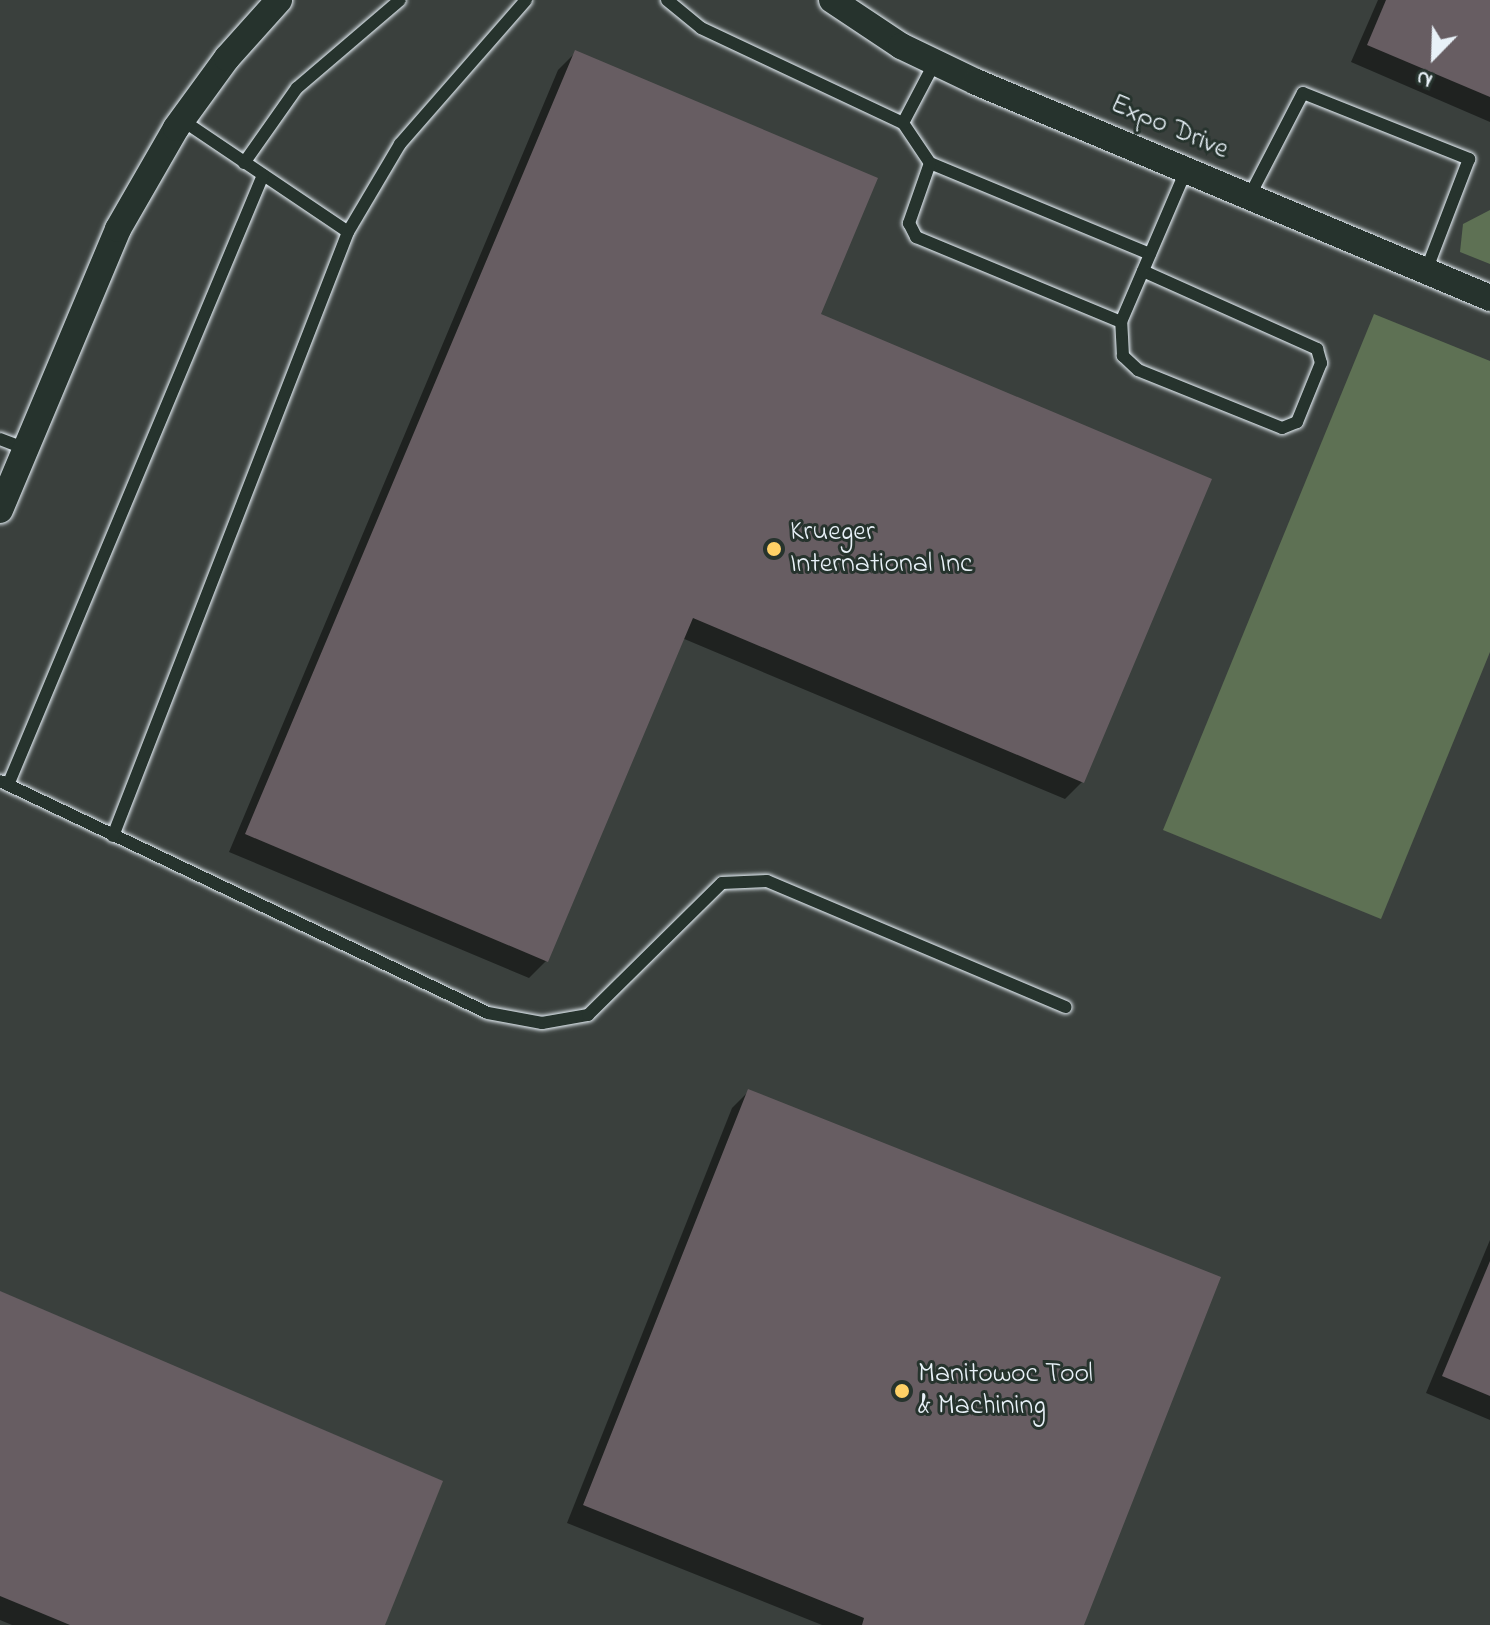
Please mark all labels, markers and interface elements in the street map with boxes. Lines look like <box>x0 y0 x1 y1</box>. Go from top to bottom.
north arrow <box>1394 16 1474 96</box>
text: N <box>1412 60 1438 96</box>
street label: Expo Drive <box>1105 88 1233 168</box>
place label: Krueger International Inc <box>790 516 972 582</box>
marker: Krueger International Inc <box>765 540 783 558</box>
place label: Manitowoc Tool & Machining <box>918 1358 1093 1424</box>
marker: Manitowoc Tool & Machining <box>893 1382 911 1400</box>

